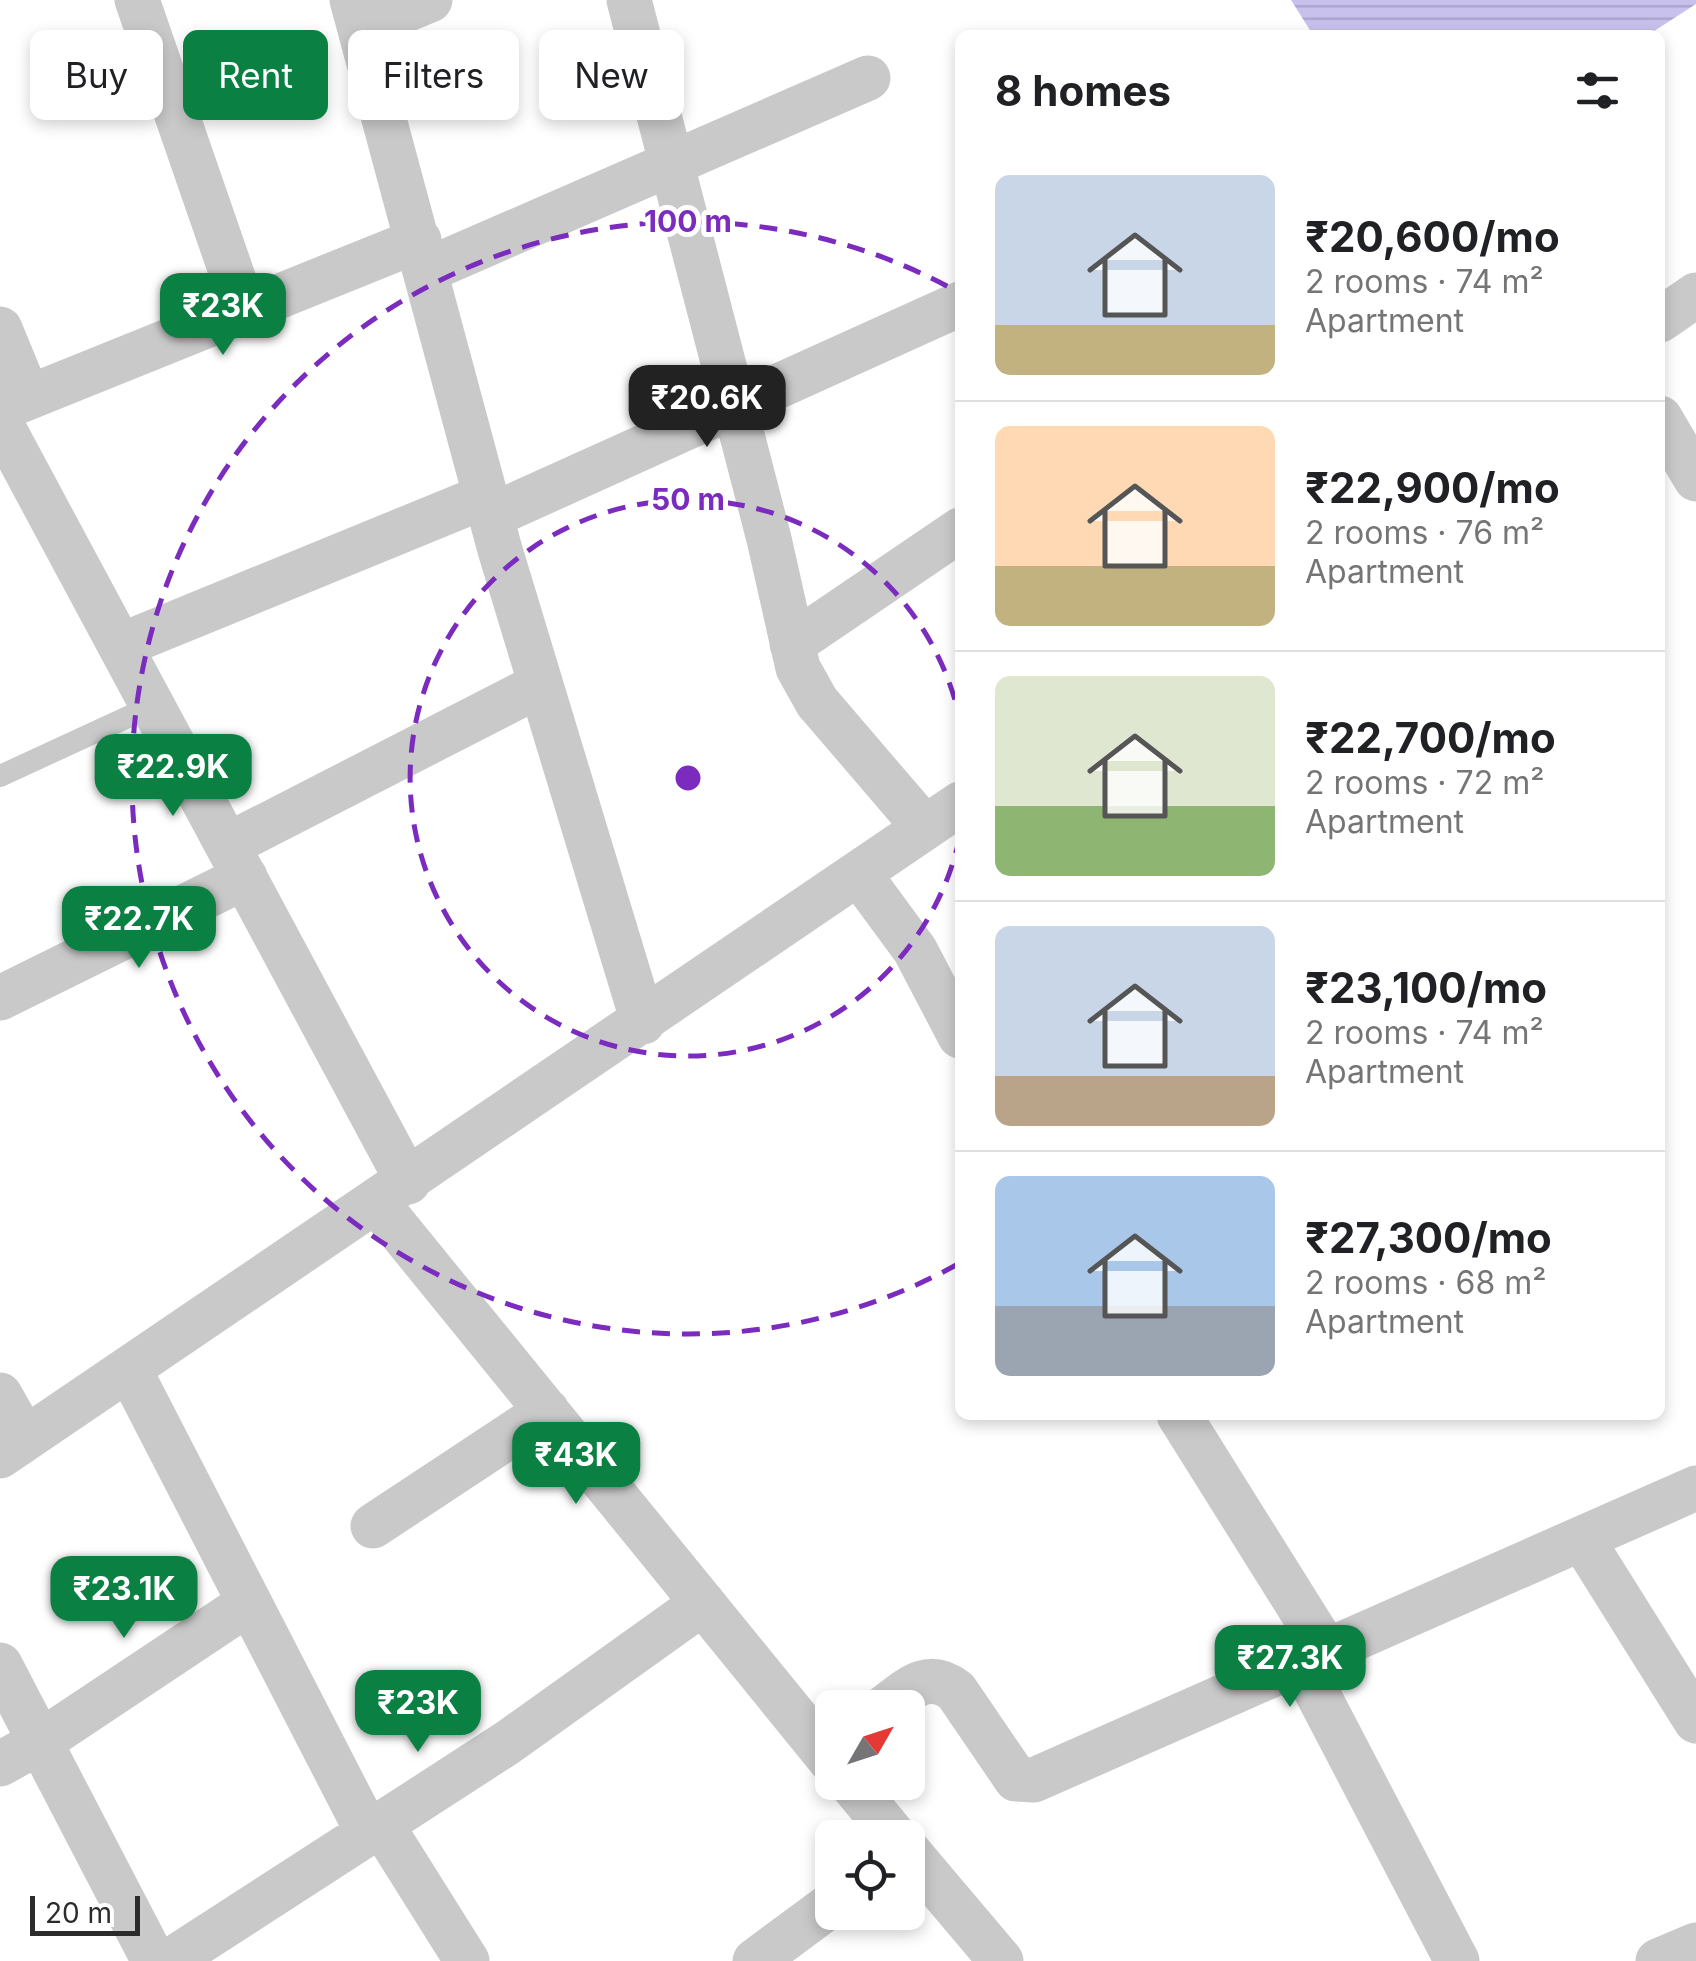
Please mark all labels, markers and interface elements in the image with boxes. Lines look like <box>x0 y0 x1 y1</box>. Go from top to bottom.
chip: Buy <box>30 30 163 120</box>
chip: Rent <box>183 30 328 120</box>
chip: Filters <box>348 30 519 120</box>
chip: New <box>539 30 684 120</box>
icon: filters <box>1570 63 1625 118</box>
text: 8 homes <box>995 65 1171 116</box>
text: 100 m <box>644 203 732 239</box>
text: ₹20,600/mo <box>1305 211 1560 262</box>
icon: home <box>1075 215 1195 335</box>
text: 2 rooms · 74 m² <box>1305 262 1544 301</box>
pin: ₹23K <box>164 273 282 358</box>
text: ₹23K <box>182 286 264 325</box>
text: Apartment <box>1305 301 1464 340</box>
pin: ₹20.6K <box>626 365 788 450</box>
text: ₹20.6K <box>651 378 763 417</box>
text: ₹22,900/mo <box>1305 462 1560 513</box>
icon: home <box>1075 466 1195 586</box>
text: 50 m <box>651 481 725 517</box>
text: 2 rooms · 76 m² <box>1305 513 1544 552</box>
text: Apartment <box>1305 552 1464 591</box>
text: ₹22,700/mo <box>1305 712 1556 763</box>
icon: home <box>1075 716 1195 836</box>
pin: ₹22.9K <box>92 734 254 819</box>
text: ₹22.9K <box>117 747 229 786</box>
centre of rings <box>670 760 706 796</box>
text: 2 rooms · 72 m² <box>1305 763 1544 802</box>
text: Apartment <box>1305 802 1464 841</box>
pin: ₹22.7K <box>58 886 220 971</box>
text: ₹22.7K <box>84 899 194 938</box>
text: ₹23,100/mo <box>1305 962 1547 1013</box>
icon: home <box>1075 966 1195 1086</box>
text: 2 rooms · 74 m² <box>1305 1013 1544 1052</box>
text: Apartment <box>1305 1052 1464 1091</box>
text: ₹27,300/mo <box>1305 1212 1552 1263</box>
icon: home <box>1075 1216 1195 1336</box>
text: 2 rooms · 68 m² <box>1305 1263 1546 1302</box>
text: Apartment <box>1305 1302 1464 1341</box>
pin: ₹43K <box>517 1422 635 1507</box>
text: ₹43K <box>534 1435 618 1474</box>
pin: ₹23.1K <box>43 1556 205 1641</box>
text: ₹23.1K <box>72 1569 176 1608</box>
pin: ₹27.3K <box>1209 1625 1371 1710</box>
text: ₹27.3K <box>1237 1638 1343 1677</box>
pin: ₹23K <box>359 1670 477 1755</box>
text: ₹23K <box>377 1683 459 1722</box>
north arrow <box>815 1690 925 1800</box>
map controls <box>815 1690 925 1930</box>
button: locate <box>815 1820 925 1930</box>
scale bar <box>30 1891 140 1936</box>
text: 20 m <box>45 1896 112 1930</box>

